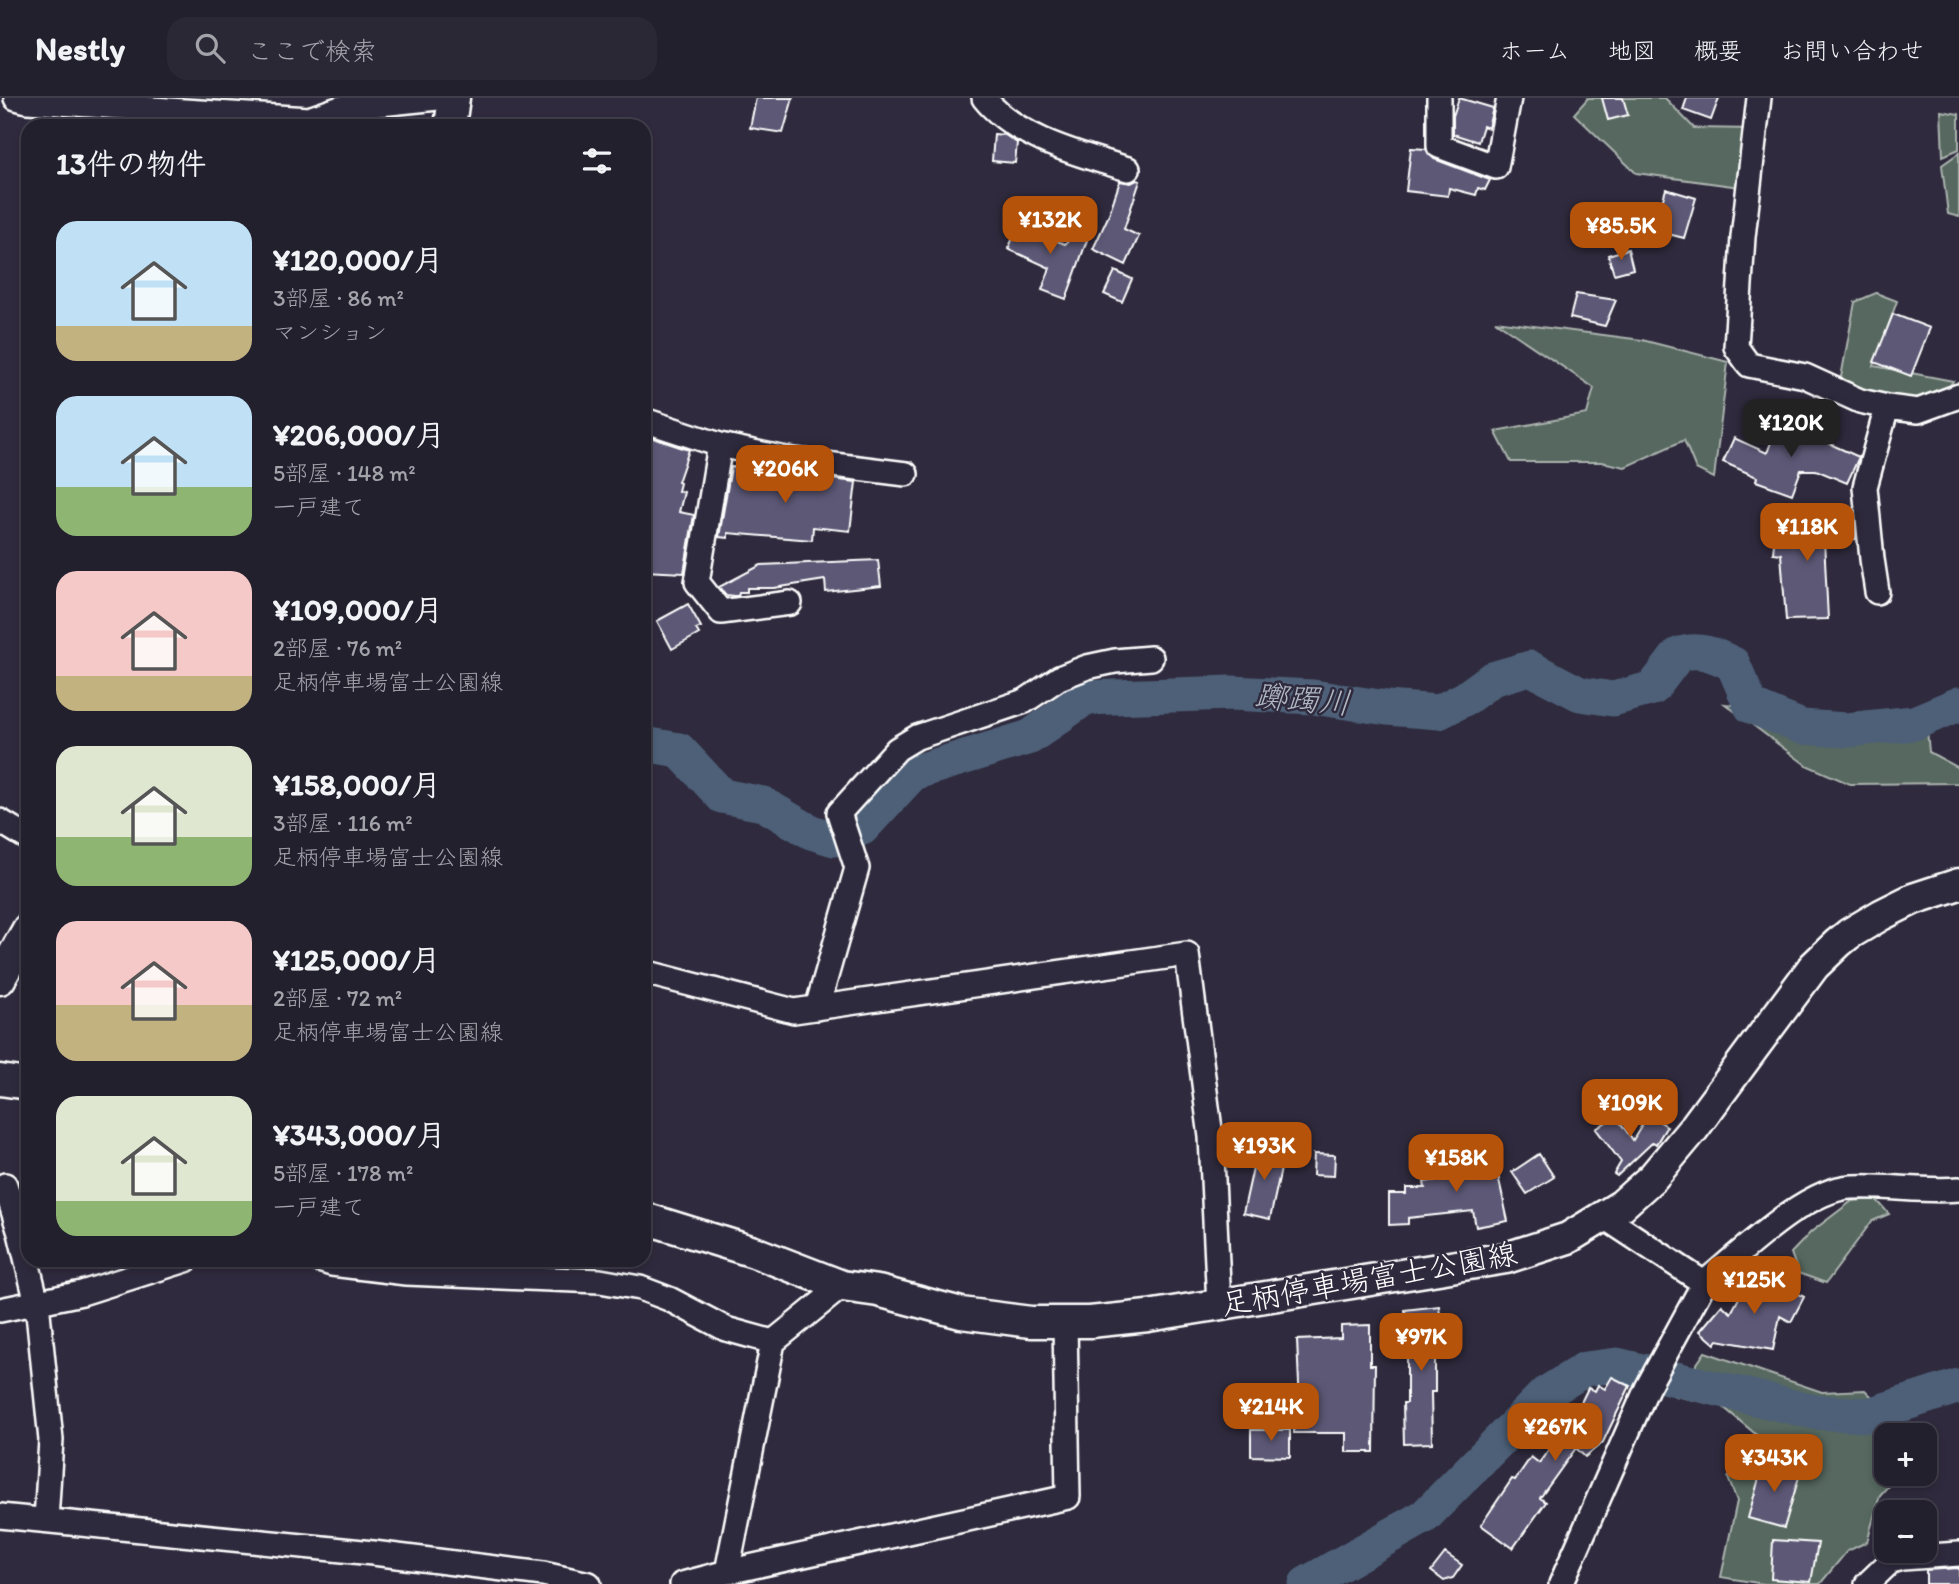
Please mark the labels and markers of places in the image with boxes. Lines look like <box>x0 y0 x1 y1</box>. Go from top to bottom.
pin: ¥132K <box>1001 197 1099 256</box>
pin: ¥85.5K <box>1564 202 1678 262</box>
pin: ¥120K <box>1742 400 1840 459</box>
pin: ¥206K <box>736 446 834 505</box>
pin: ¥118K <box>1758 504 1856 563</box>
pin: ¥109K <box>1581 1080 1679 1139</box>
pin: ¥193K <box>1215 1122 1313 1182</box>
pin: ¥158K <box>1407 1134 1505 1194</box>
pin: ¥125K <box>1705 1256 1803 1316</box>
pin: ¥97K <box>1380 1314 1462 1373</box>
pin: ¥214K <box>1222 1384 1320 1443</box>
pin: ¥267K <box>1506 1404 1604 1463</box>
pin: ¥343K <box>1725 1434 1823 1494</box>

